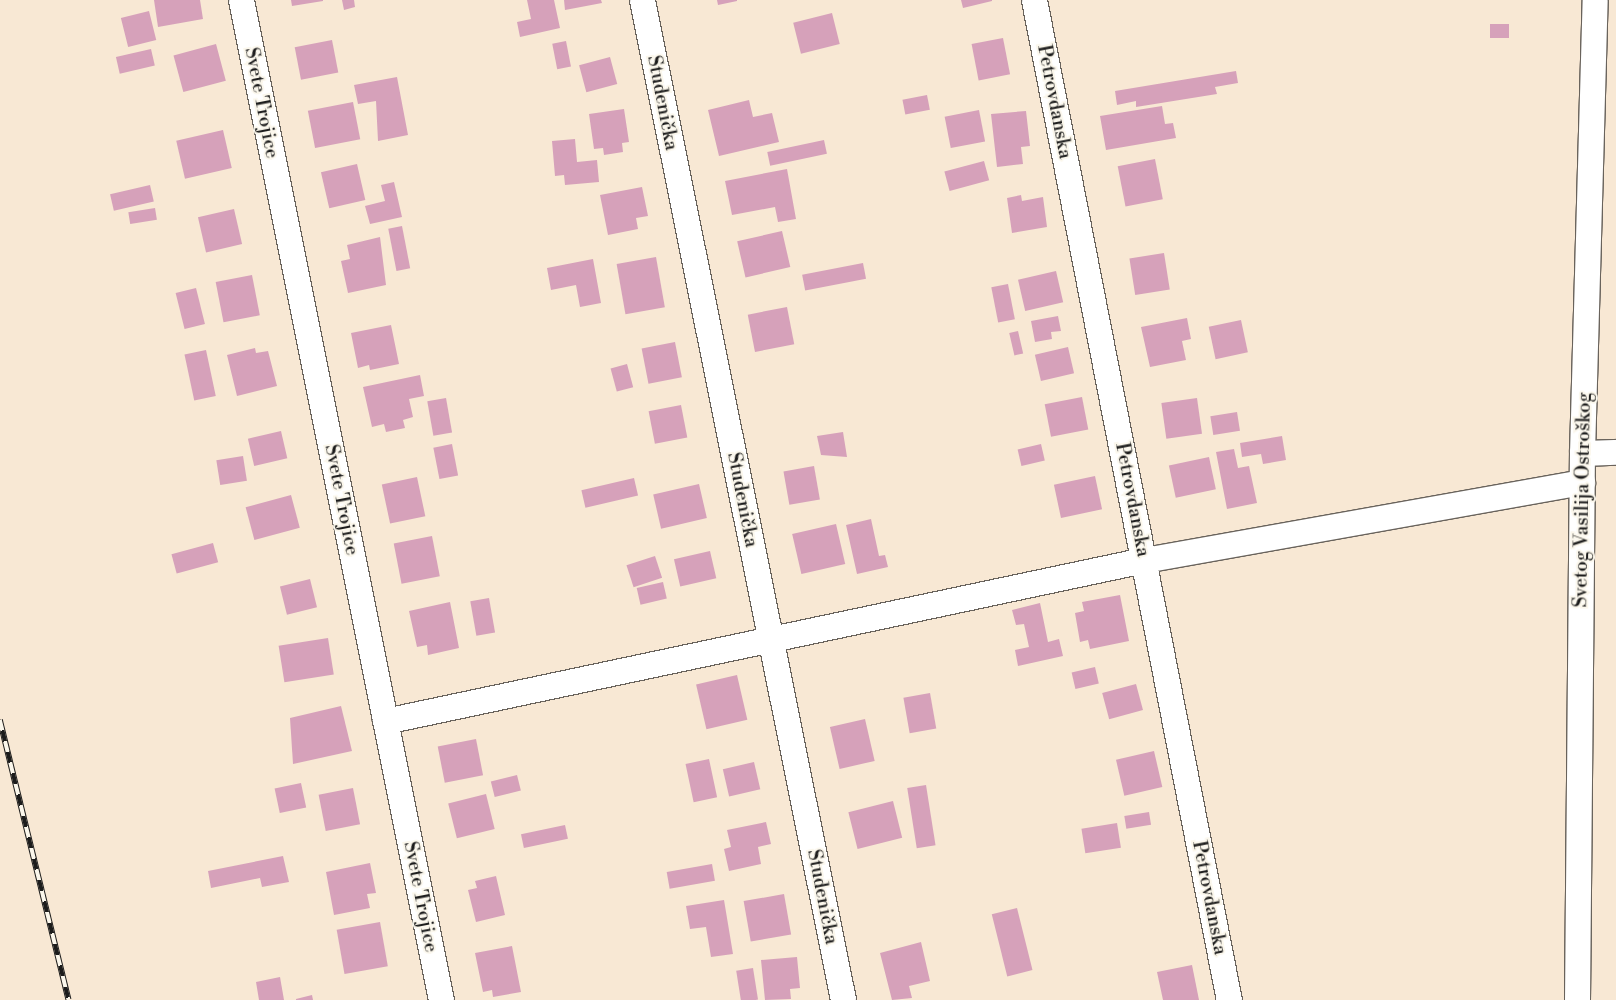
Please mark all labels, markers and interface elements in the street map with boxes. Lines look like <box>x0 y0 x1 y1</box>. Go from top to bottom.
street label: Petrovdanska <box>1032 43 1076 161</box>
street label: Svete Trojice <box>239 46 283 160</box>
street label: Studenička <box>642 54 682 152</box>
street label: Svetog Vasilija Ostroškog <box>1570 392 1596 608</box>
street label: Petrovdanska <box>1110 441 1154 559</box>
street label: Svete Trojice <box>319 443 363 557</box>
street label: Studenička <box>722 451 762 549</box>
street label: Petrovdanska <box>1187 839 1231 957</box>
street label: Svete Trojice <box>398 840 442 954</box>
street label: Studenička <box>802 848 842 946</box>

